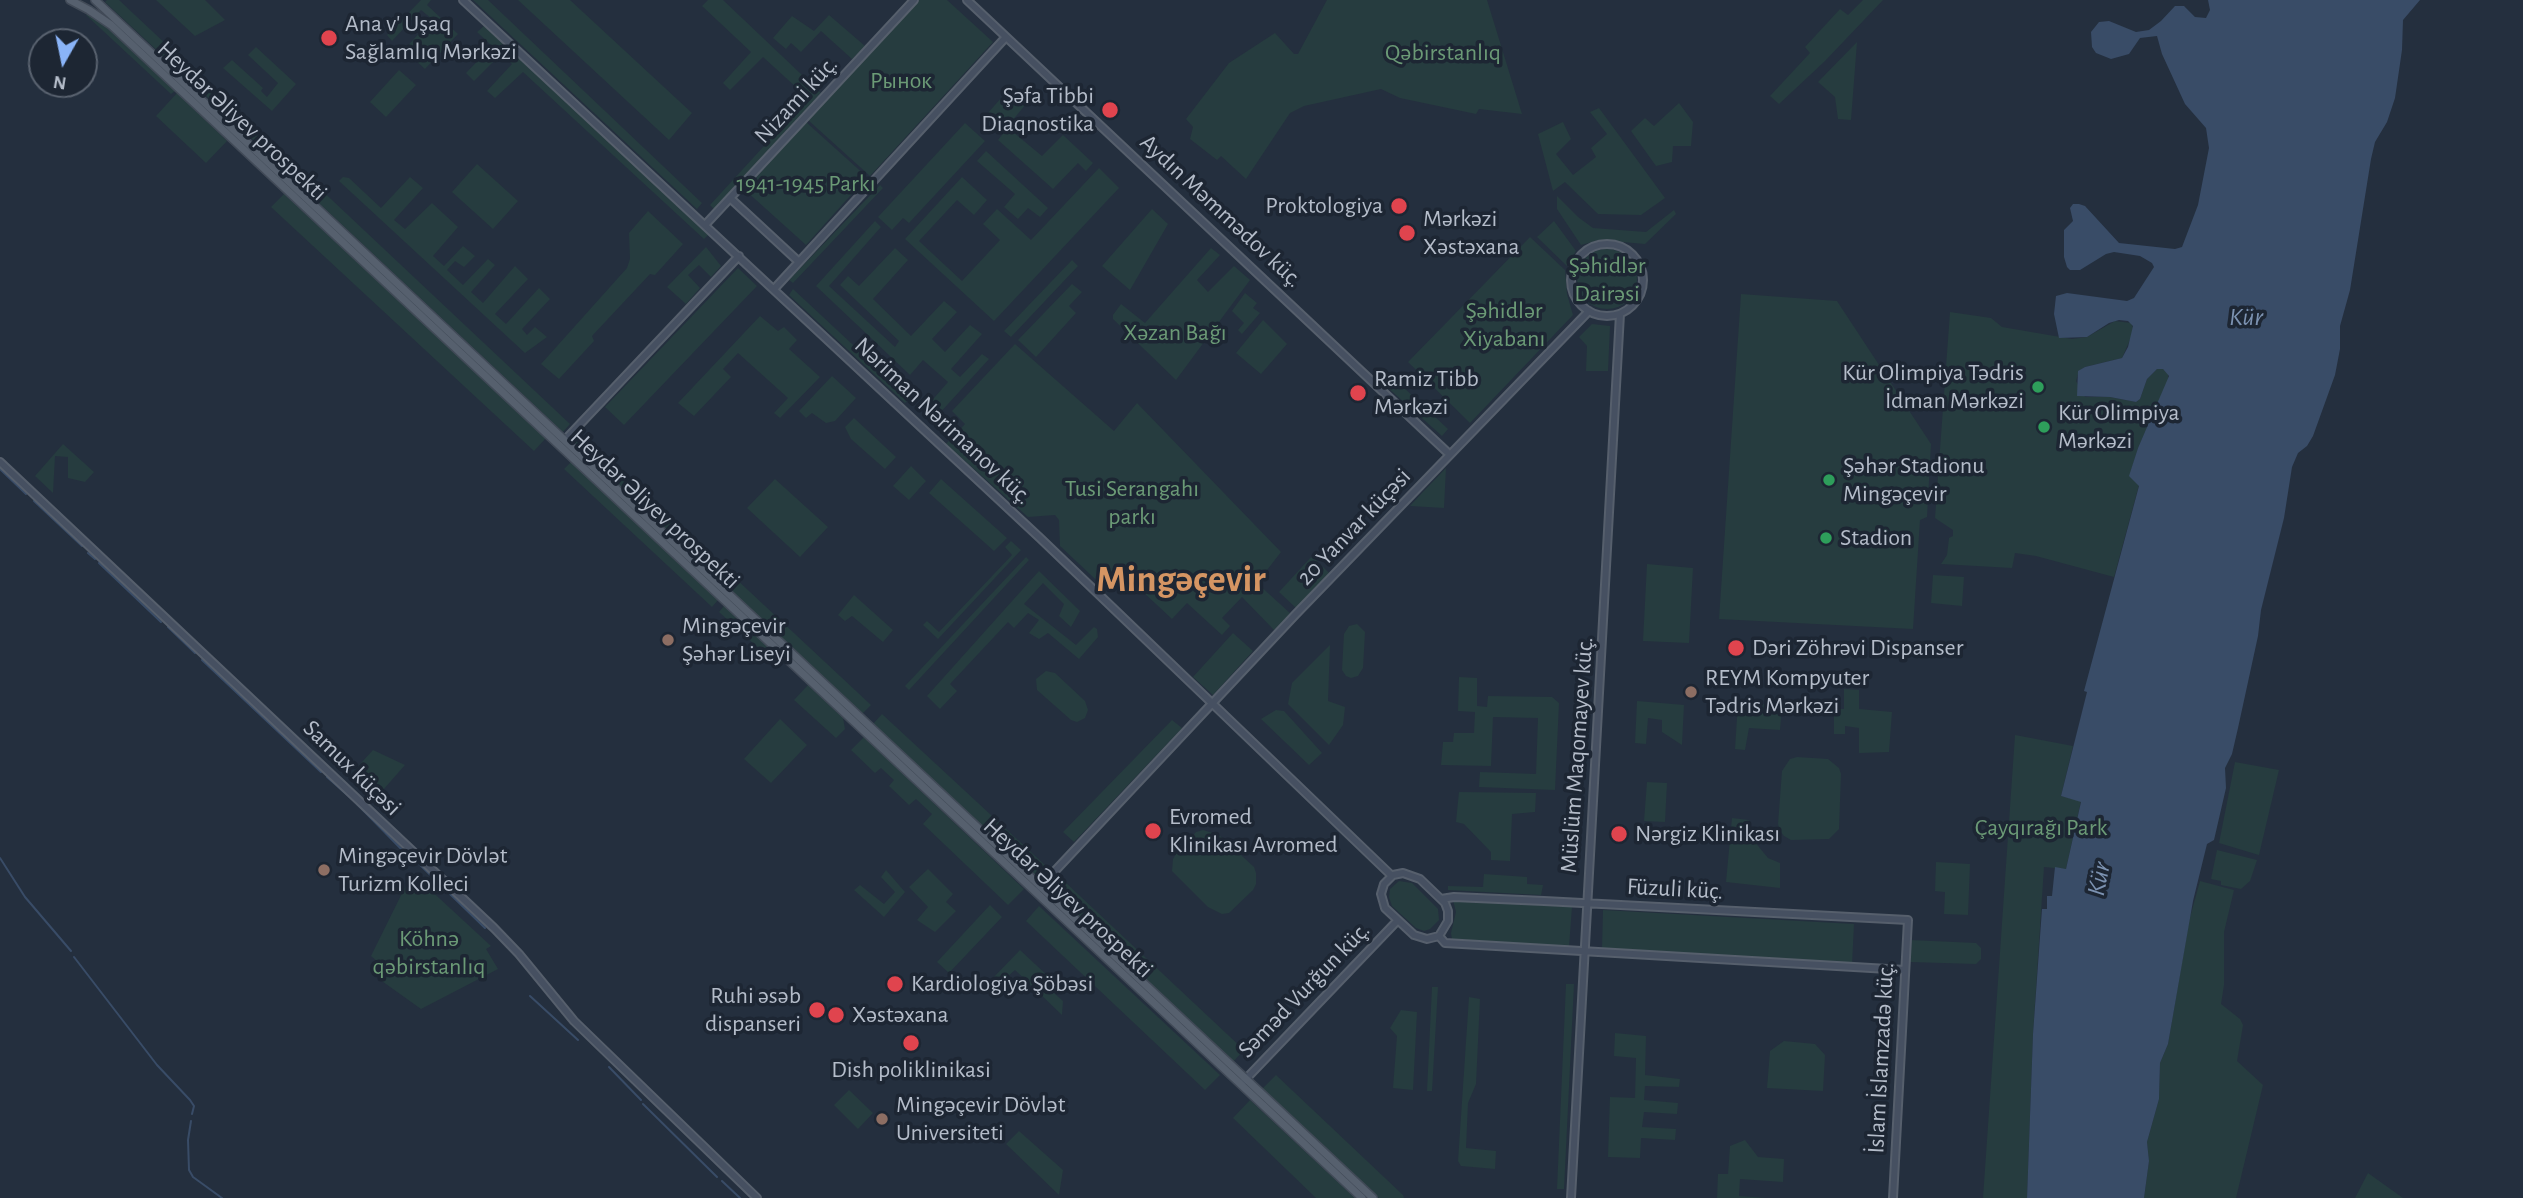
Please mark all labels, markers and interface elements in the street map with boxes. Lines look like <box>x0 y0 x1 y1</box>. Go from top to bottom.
place label: Ana v' Uşaq Sağlamlıq Mərkəzi <box>345 10 517 66</box>
north arrow <box>28 28 98 98</box>
marker: Ana v' Uşaq Sağlamlıq Mərkəzi <box>319 28 339 48</box>
street label: Heydər Əliyev prospekti <box>151 35 333 207</box>
park label: Qəbirstanlıq <box>1385 39 1501 67</box>
street label: Nizami küç. <box>748 50 844 150</box>
park label: Рынок <box>870 67 932 95</box>
text: N <box>52 72 68 93</box>
place label: Şəfa Tibbi Diaqnostika <box>981 82 1094 138</box>
marker: Şəfa Tibbi Diaqnostika <box>1100 100 1120 120</box>
street label: Aydın Məmmədov küç. <box>1134 128 1308 294</box>
park label: 1941-1945 Parkı <box>736 170 876 198</box>
place label: Proktologiya <box>1265 192 1383 220</box>
marker: Proktologiya <box>1389 196 1409 216</box>
place label: Mərkəzi Xəstəxana <box>1423 205 1520 261</box>
marker: Mərkəzi Xəstəxana <box>1397 223 1417 243</box>
park label: Şəhidlər Dairəsi <box>1568 252 1646 308</box>
park label: Şəhidlər Xiyabanı <box>1463 297 1545 353</box>
water label: Kür <box>2229 301 2263 333</box>
park label: Xəzan Bağı <box>1123 319 1227 347</box>
street label: Nəriman Nərimanov küç. <box>848 331 1038 511</box>
place label: Kür Olimpiya Tədris İdman Mərkəzi <box>1842 359 2024 415</box>
place label: Ramiz Tibb Mərkəzi <box>1374 365 1479 421</box>
marker: Kür Olimpiya Tədris İdman Mərkəzi <box>2030 379 2046 395</box>
marker: Ramiz Tibb Mərkəzi <box>1348 383 1368 403</box>
place label: Kür Olimpiya Mərkəzi <box>2058 399 2180 455</box>
marker: Kür Olimpiya Mərkəzi <box>2036 419 2052 435</box>
street label: Heydər Əliyev prospekti <box>564 423 746 595</box>
place label: Şəhər Stadionu Mingəçevir <box>1843 452 1984 508</box>
street label: 20 Yanvar küçəsi <box>1291 462 1417 592</box>
marker: Şəhər Stadionu Mingəçevir <box>1821 472 1837 488</box>
park label: Tusi Serangahı parkı <box>1065 475 1199 531</box>
place label: Stadion <box>1840 524 1912 552</box>
marker: Stadion <box>1818 530 1834 546</box>
district label: Mingəçevir <box>1096 557 1266 603</box>
place label: Mingəçevir Şəhər Liseyi <box>682 612 791 668</box>
marker: Mingəçevir Şəhər Liseyi <box>660 632 676 648</box>
place label: Dəri Zöhrəvi Dispanser <box>1752 634 1963 662</box>
street label: Müslüm Maqomayev küç. <box>1554 636 1600 874</box>
marker: Dəri Zöhrəvi Dispanser <box>1726 638 1746 658</box>
place label: REYM Kompyuter Tədris Mərkəzi <box>1705 664 1869 720</box>
marker: REYM Kompyuter Tədris Mərkəzi <box>1683 684 1699 700</box>
street label: Samux küçəsi <box>297 714 407 822</box>
place label: Evromed Klinikası Avromed <box>1169 803 1338 859</box>
street label: Heydər Əliyev prospekti <box>977 812 1159 984</box>
park label: Çayqırağı Park <box>1975 814 2107 842</box>
place label: Nərgiz Klinikası <box>1635 820 1780 848</box>
marker: Evromed Klinikası Avromed <box>1143 821 1163 841</box>
marker: Nərgiz Klinikası <box>1609 824 1629 844</box>
place label: Mingəçevir Dövlət Turizm Kolleci <box>338 842 507 898</box>
water label: Kür <box>2080 859 2118 899</box>
marker: Mingəçevir Dövlət Turizm Kolleci <box>316 862 332 878</box>
street label: Füzuli küç. <box>1626 872 1724 906</box>
street label: Səməd Vurğun küç. <box>1232 916 1376 1064</box>
park label: Köhnə qəbirstanlıq <box>373 925 485 981</box>
street label: İslam İslamzadə küç. <box>1862 962 1900 1154</box>
place label: Kardiologiya Şöbəsi <box>911 970 1093 998</box>
marker: Kardiologiya Şöbəsi <box>885 974 905 994</box>
place label: Ruhi əsəb dispanseri <box>705 982 801 1038</box>
marker: Ruhi əsəb dispanseri <box>807 1000 827 1020</box>
place label: Xəstəxana <box>852 1001 949 1029</box>
marker: Xəstəxana <box>826 1005 846 1025</box>
marker: Dish poliklinikasi <box>901 1033 921 1053</box>
place label: Dish poliklinikasi <box>831 1056 991 1084</box>
place label: Mingəçevir Dövlət Universiteti <box>896 1091 1065 1147</box>
marker: Mingəçevir Dövlət Universiteti <box>874 1111 890 1127</box>

